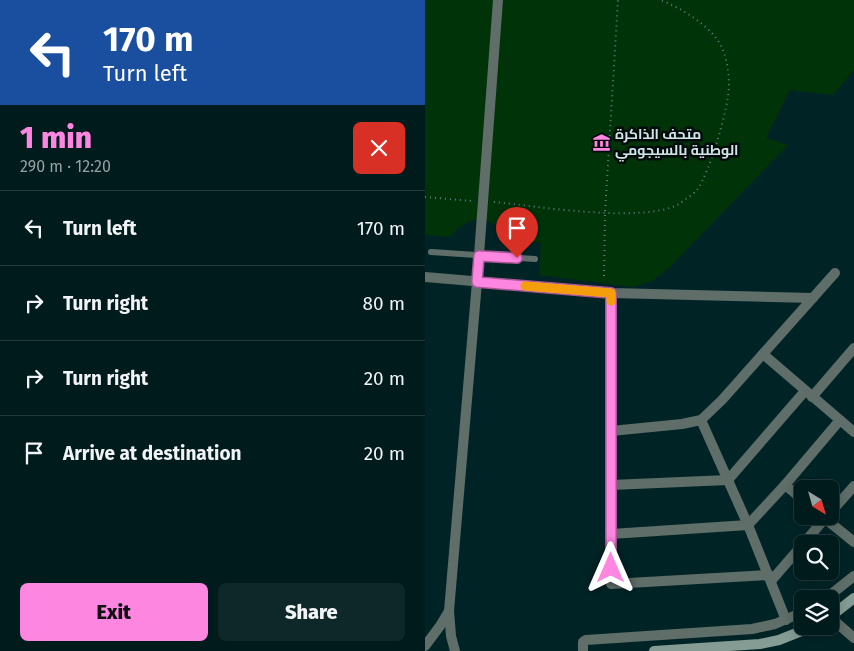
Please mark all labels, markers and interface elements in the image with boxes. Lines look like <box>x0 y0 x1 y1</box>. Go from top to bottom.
text: 170 m <box>103 18 194 60</box>
icon: left <box>20 20 85 85</box>
text: Turn left <box>103 60 187 87</box>
text: 1 min <box>20 120 92 156</box>
button: close <box>353 122 405 174</box>
place label: متحف الذاكرة الوطنية بالسيجومي <box>615 126 738 162</box>
museum icon: متحف الذاكرة الوطنية بالسيجومي <box>591 132 611 152</box>
text: 290 m · 12:20 <box>20 157 111 176</box>
pin <box>496 207 538 258</box>
icon: left <box>20 214 48 242</box>
icon: arrive <box>503 214 531 242</box>
text: Turn left <box>63 217 137 240</box>
text: 170 m <box>357 217 405 240</box>
icon: right <box>20 289 48 317</box>
text: Turn right <box>63 292 148 315</box>
text: 80 m <box>363 292 405 315</box>
icon: right <box>20 364 48 392</box>
text: Turn right <box>63 367 148 390</box>
text: 20 m <box>364 367 405 390</box>
icon: arrive <box>20 439 48 467</box>
text: Arrive at destination <box>63 442 242 465</box>
text: 20 m <box>364 442 405 465</box>
north arrow <box>794 480 839 525</box>
map controls <box>794 480 839 635</box>
button: search <box>794 535 839 580</box>
position arrow <box>584 541 636 593</box>
button: Exit <box>20 583 208 641</box>
button: Share <box>218 583 405 641</box>
button: layers <box>794 590 839 635</box>

